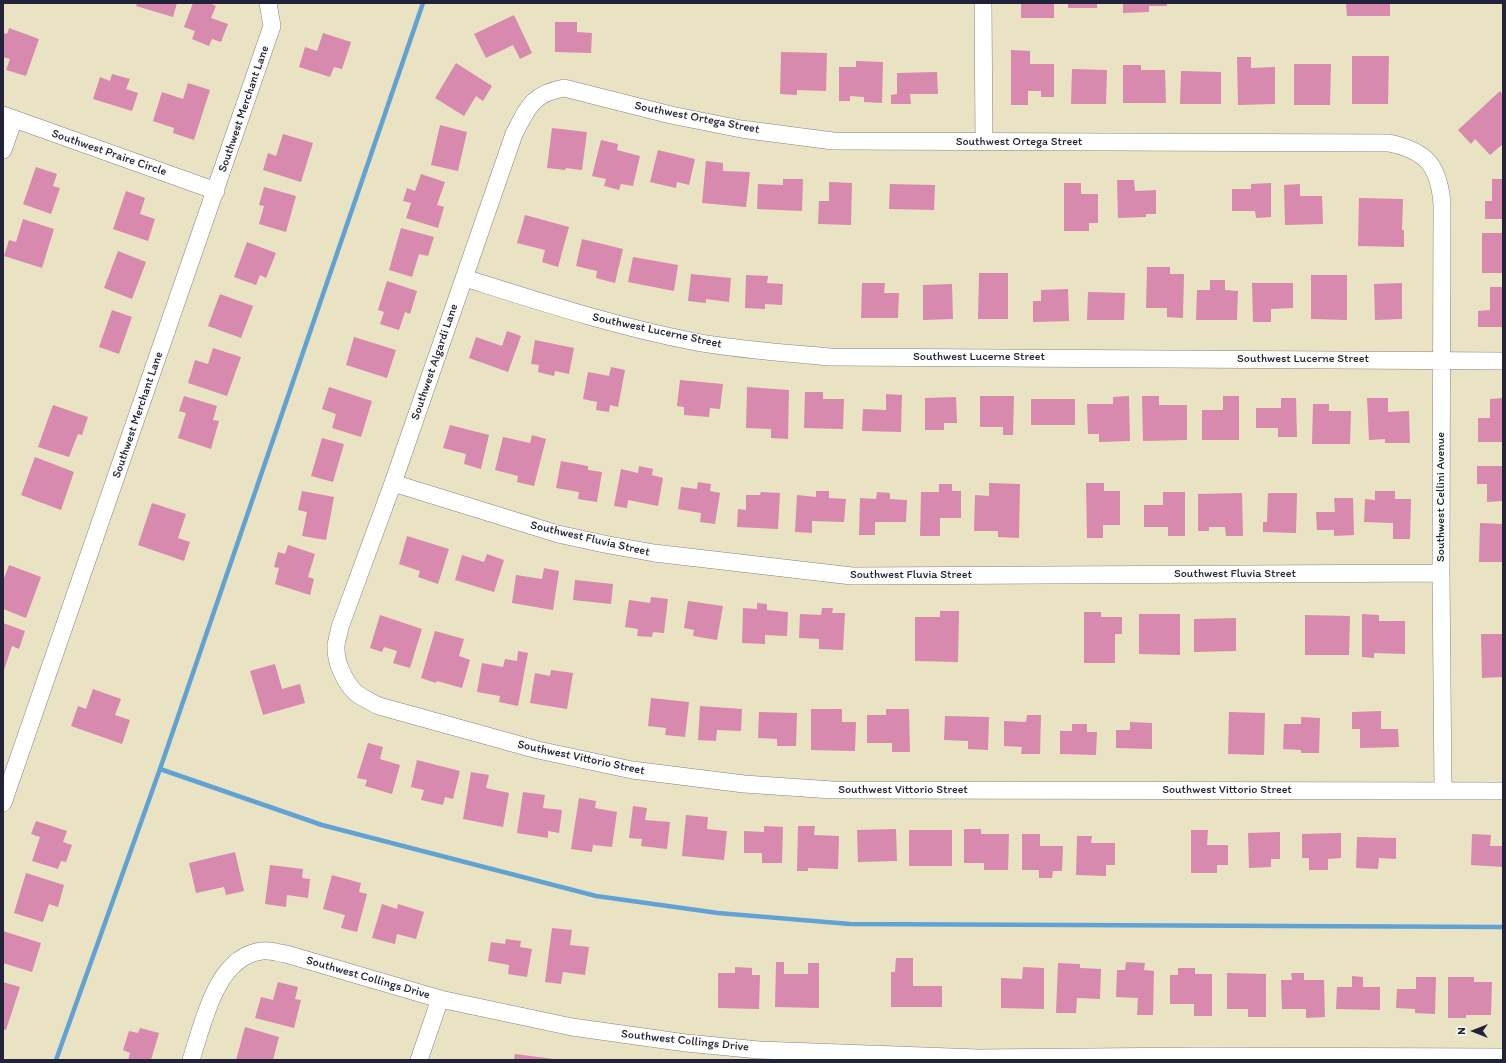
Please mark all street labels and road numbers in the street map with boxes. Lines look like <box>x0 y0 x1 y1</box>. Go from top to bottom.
street label: Southwest Merchant Lane <box>216 44 272 174</box>
street label: Southwest Ortega Street <box>633 99 761 137</box>
street label: Southwest Praire Circle <box>50 127 168 179</box>
street label: Southwest Ortega Street <box>956 135 1082 149</box>
street label: Southwest Algardi Lane <box>408 302 462 422</box>
street label: Southwest Lucerne Street <box>591 310 723 352</box>
street label: Southwest Merchant Lane <box>110 350 166 480</box>
street label: Southwest Lucerne Street <box>913 350 1045 364</box>
street label: Southwest Lucerne Street <box>1237 352 1369 366</box>
street label: Southwest Cellini Avenue <box>1434 432 1448 562</box>
street label: Southwest Fluvia Street <box>529 518 651 560</box>
street label: Southwest Fluvia Street <box>1174 567 1296 581</box>
street label: Southwest Fluvia Street <box>850 568 972 582</box>
street label: Southwest Vittorio Street <box>516 737 646 779</box>
street label: Southwest Vittorio Street <box>838 783 968 797</box>
street label: Southwest Vittorio Street <box>1162 783 1292 797</box>
street label: Southwest Collings Drive <box>304 953 432 1003</box>
street label: Southwest Collings Drive <box>620 1027 750 1055</box>

